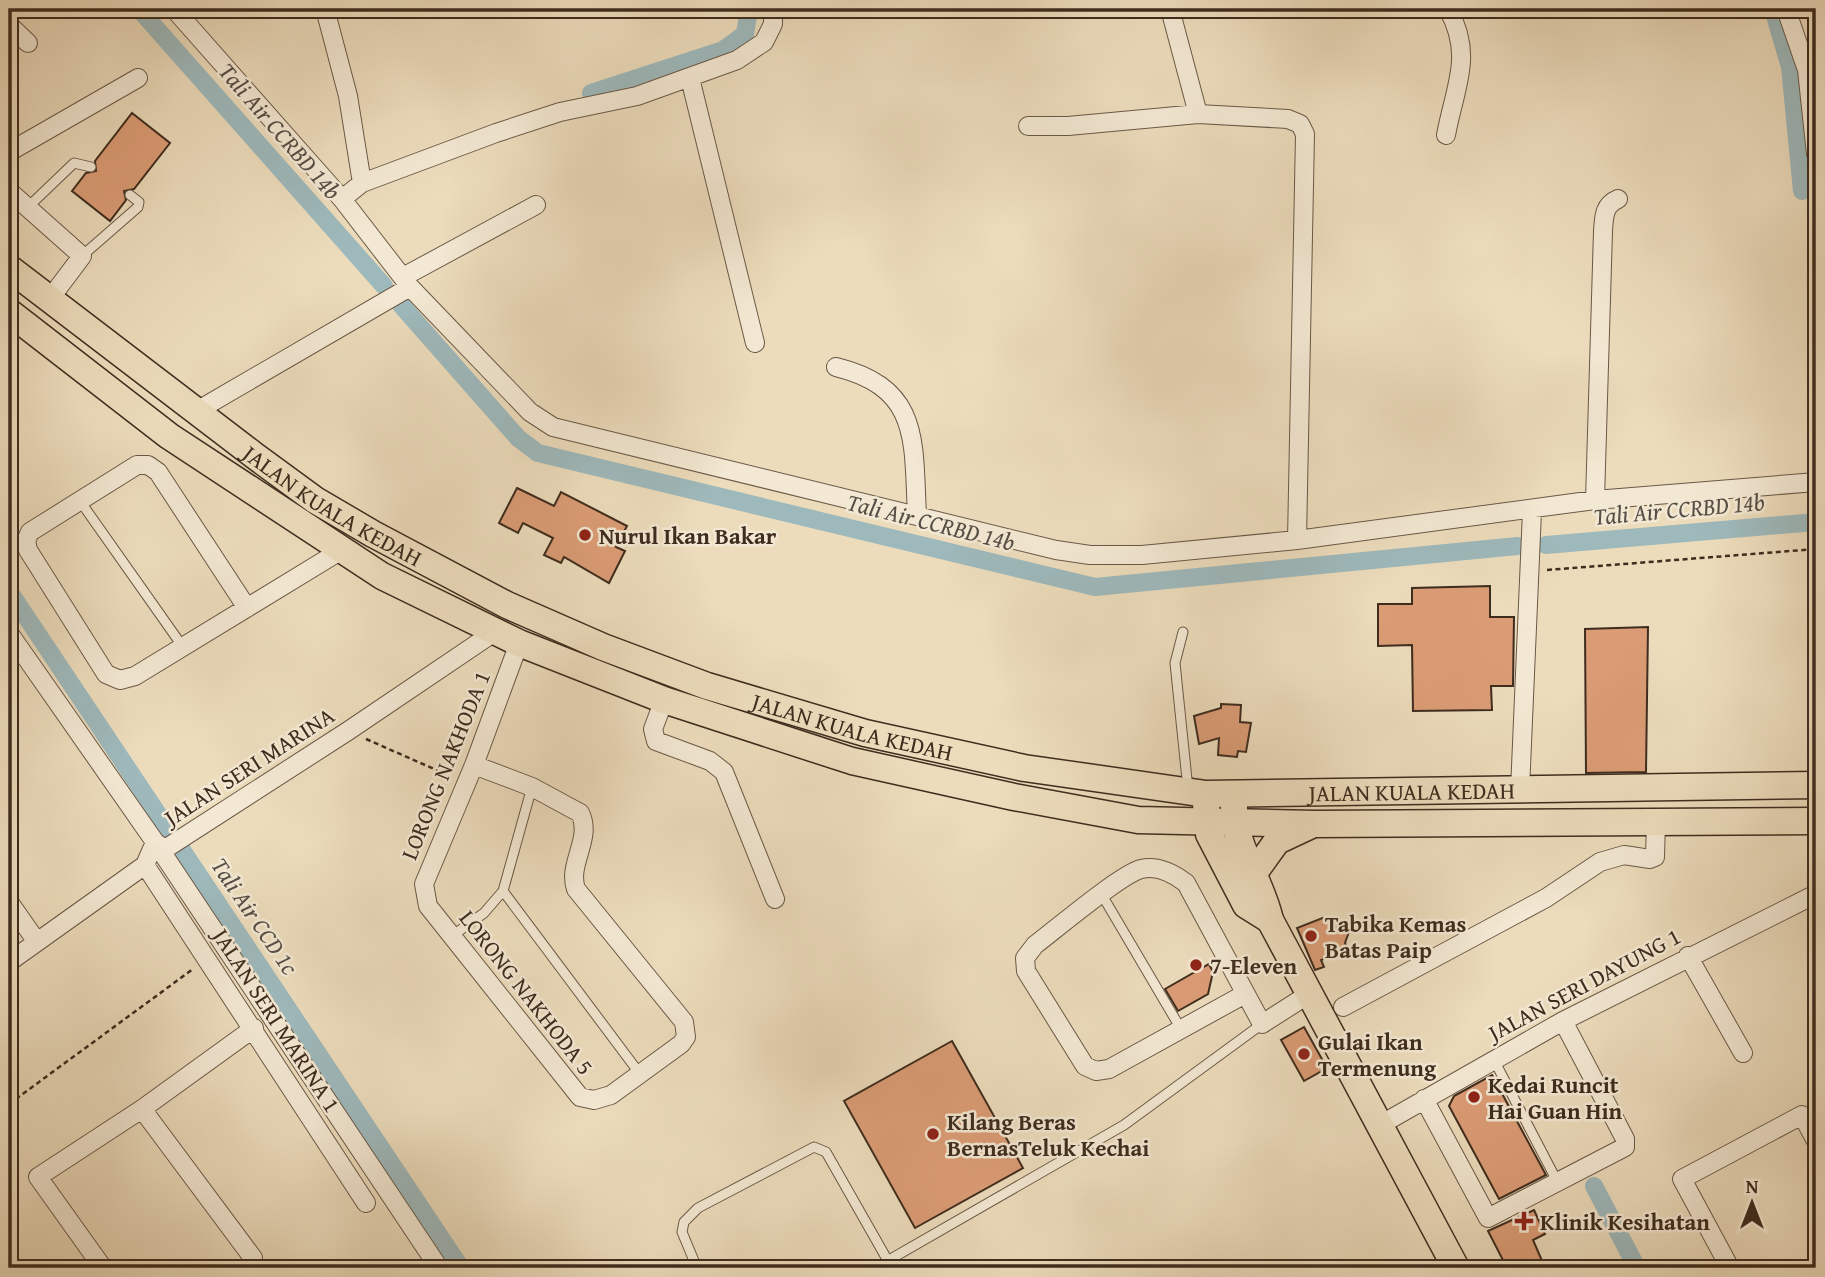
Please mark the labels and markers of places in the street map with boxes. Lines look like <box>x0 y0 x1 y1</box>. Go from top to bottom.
place label: Nurul Ikan Bakar <box>599 519 777 552</box>
marker: Nurul Ikan Bakar <box>577 527 593 543</box>
place label: Tabika Kemas Batas Paip <box>1325 907 1466 966</box>
marker: Tabika Kemas Batas Paip <box>1303 928 1319 944</box>
place label: 7-Eleven <box>1210 949 1298 982</box>
marker: 7-Eleven <box>1188 957 1204 973</box>
place label: Gulai Ikan Termenung <box>1318 1025 1437 1084</box>
marker: Gulai Ikan Termenung <box>1296 1046 1312 1062</box>
place label: Kedai Runcit Hai Guan Hin <box>1488 1068 1623 1127</box>
marker: Kedai Runcit Hai Guan Hin <box>1466 1089 1482 1105</box>
place label: Kilang Beras BernasTeluk Kechai <box>947 1105 1149 1164</box>
marker: Kilang Beras BernasTeluk Kechai <box>925 1126 941 1142</box>
place label: Klinik Kesihatan <box>1540 1205 1710 1238</box>
marker: Klinik Kesihatan <box>1514 1211 1534 1231</box>

